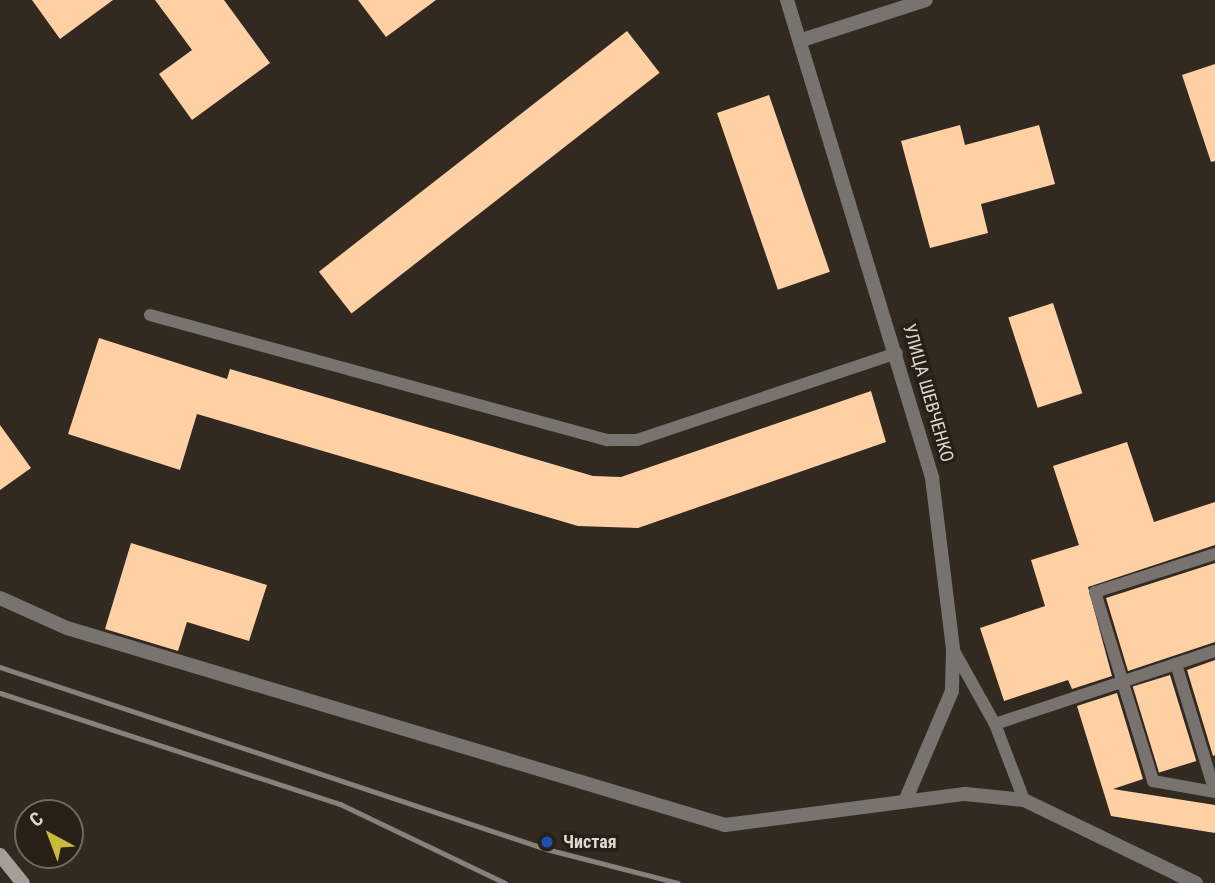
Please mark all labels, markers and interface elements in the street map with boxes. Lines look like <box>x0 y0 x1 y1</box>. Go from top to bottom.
street label: УЛИЦА ШЕВЧЕНКО <box>898 321 958 465</box>
north arrow <box>14 799 84 869</box>
text: С <box>25 807 48 832</box>
place label: Чистая <box>563 831 617 853</box>
marker: Чистая <box>537 832 557 852</box>

